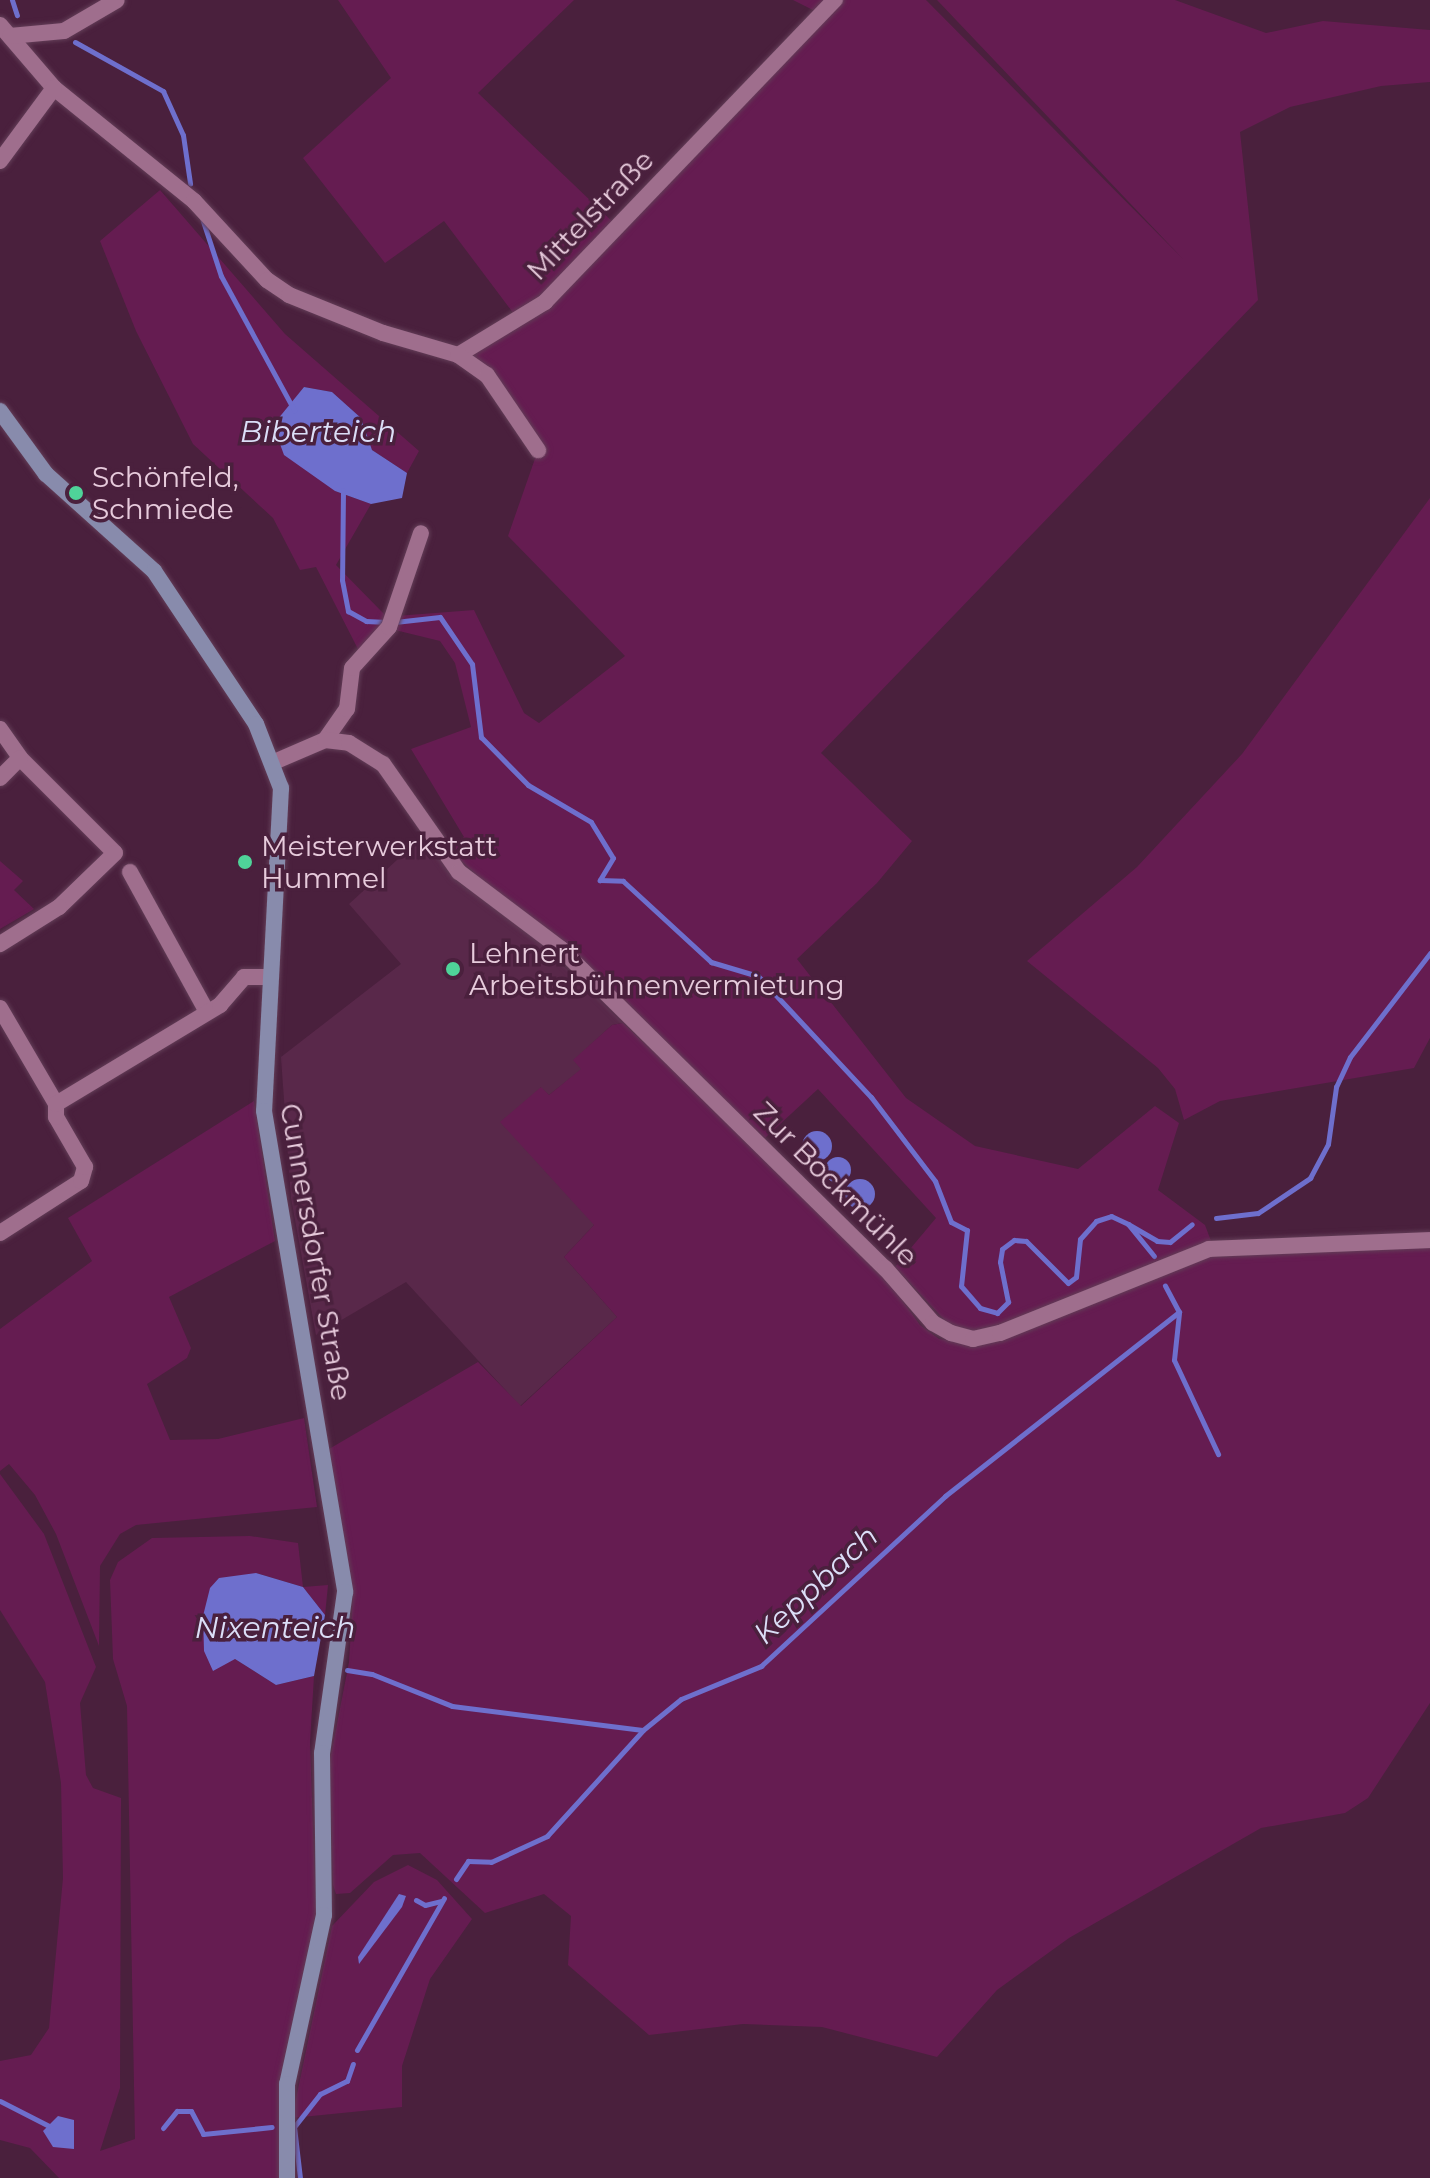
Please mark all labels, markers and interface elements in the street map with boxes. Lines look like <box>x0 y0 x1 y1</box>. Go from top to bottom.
street label: Mittelstraße <box>520 143 660 287</box>
water label: Biberteich <box>240 414 396 450</box>
place label: Schönfeld, Schmiede <box>92 460 239 526</box>
marker: Schönfeld, Schmiede <box>67 484 85 502</box>
place label: Meisterwerkstatt Hummel <box>261 829 497 895</box>
marker: Meisterwerkstatt Hummel <box>236 853 254 871</box>
place label: Lehnert Arbeitsbühnenvermietung <box>469 936 845 1002</box>
marker: Lehnert Arbeitsbühnenvermietung <box>444 960 462 978</box>
street label: Zur Bockmühle <box>747 1095 925 1273</box>
street label: Cunnersdorfer Straße <box>273 1101 359 1403</box>
water label: Keppbach <box>746 1518 886 1652</box>
water label: Nixenteich <box>194 1610 356 1646</box>

